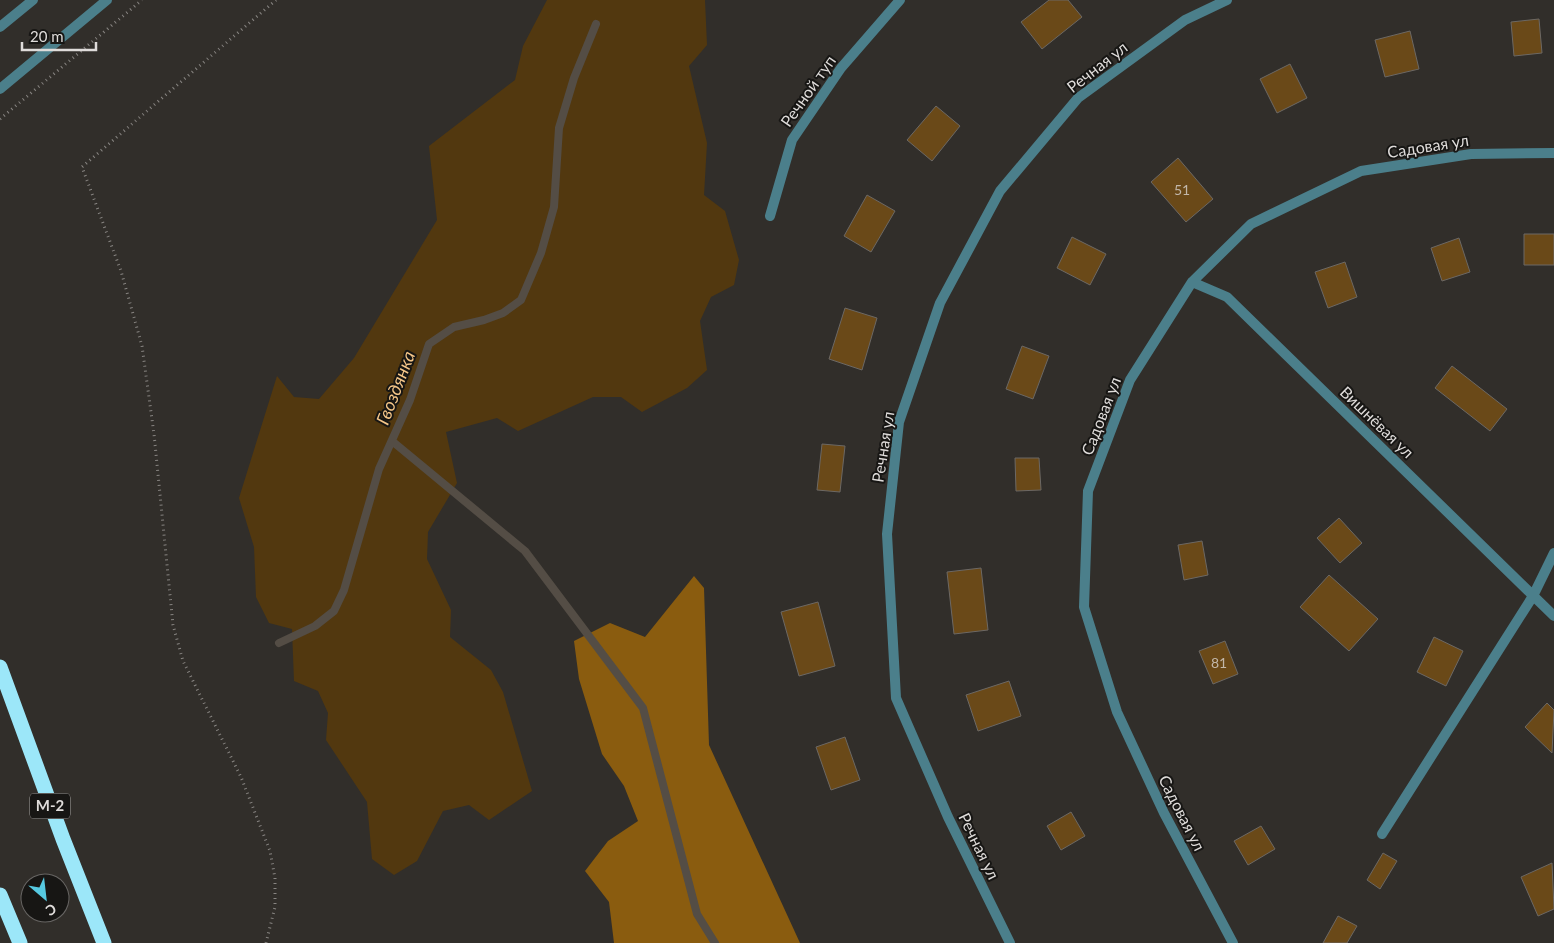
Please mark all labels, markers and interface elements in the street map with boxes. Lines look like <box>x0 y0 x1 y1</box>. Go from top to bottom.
scale bar <box>22 20 96 52</box>
text: 20 m <box>30 27 64 45</box>
street label: Речная ул <box>1063 37 1131 96</box>
street label: Речной туп <box>776 51 839 130</box>
street label: Садовая ул <box>1386 130 1470 161</box>
house number: 51 <box>1174 181 1190 198</box>
water label: Гвоздянка <box>371 348 419 428</box>
street label: Садовая ул <box>1077 374 1124 458</box>
street label: Вишнёвая ул <box>1337 382 1418 461</box>
street label: Речная ул <box>868 410 897 484</box>
house number: 81 <box>1211 654 1227 671</box>
street label: Садовая ул <box>1155 772 1210 854</box>
road number: М-2 <box>30 794 70 818</box>
street label: Речная ул <box>955 809 1004 882</box>
north arrow <box>20 873 70 923</box>
text: С <box>43 900 59 920</box>

